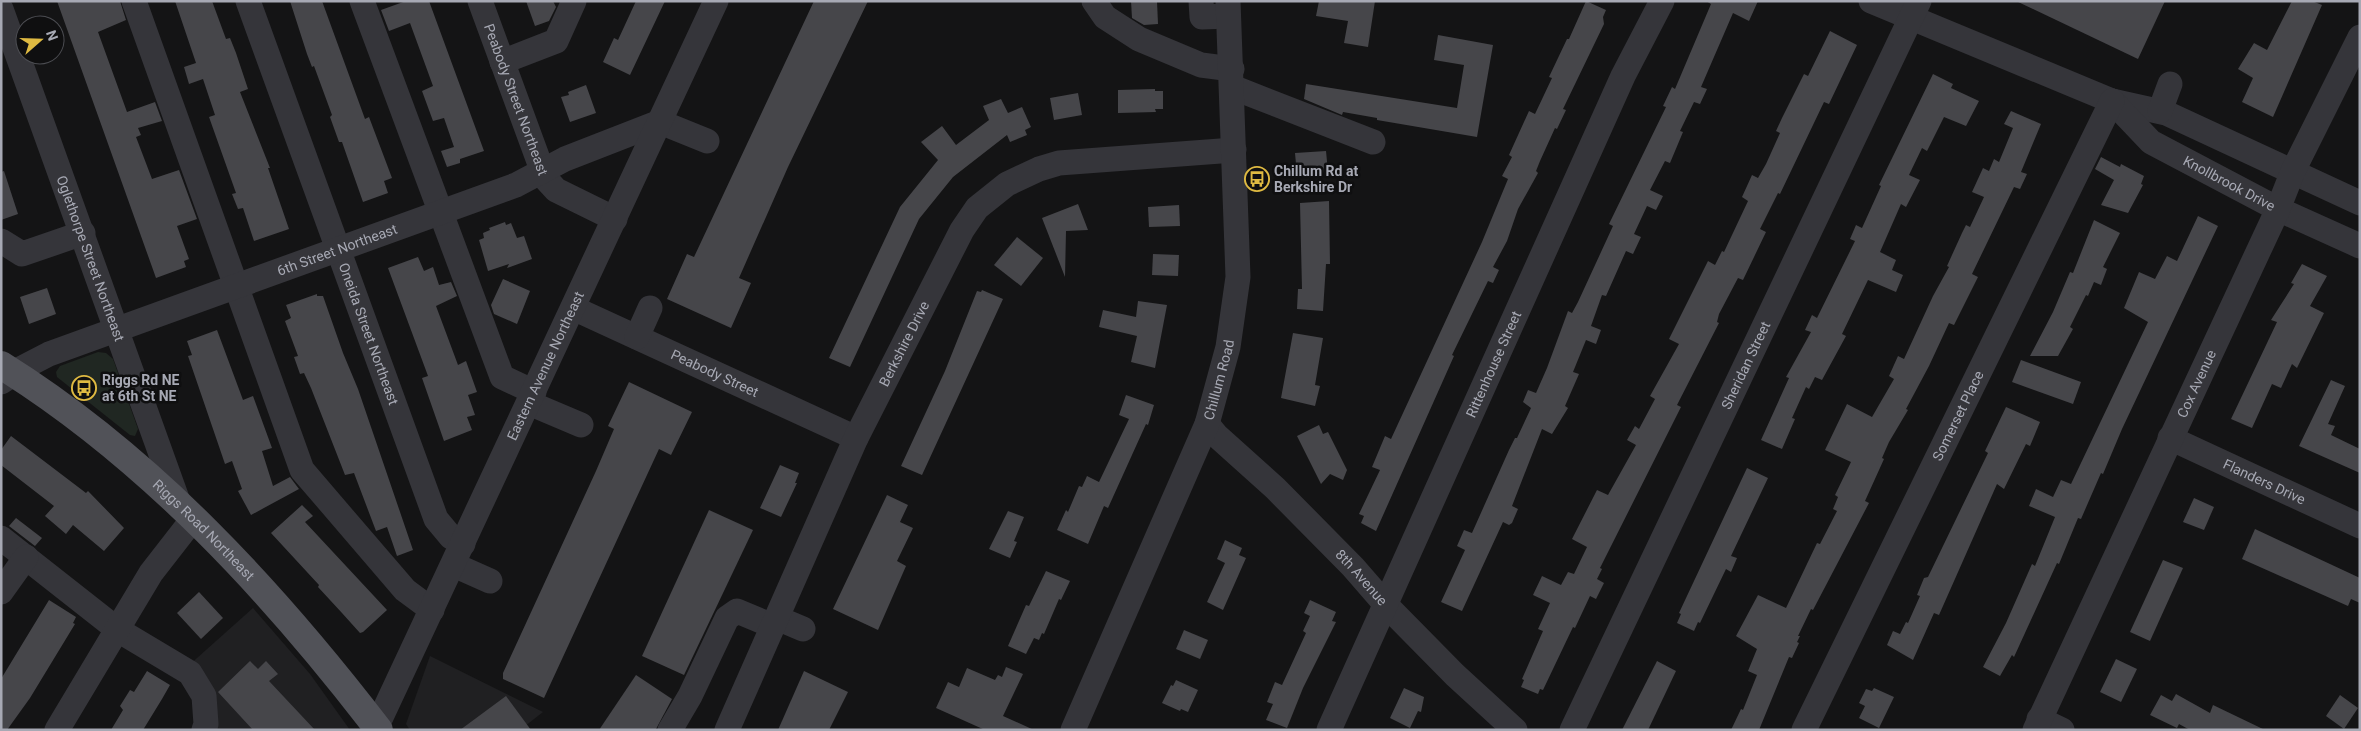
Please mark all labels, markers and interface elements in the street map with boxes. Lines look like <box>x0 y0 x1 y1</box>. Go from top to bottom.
north arrow <box>15 15 65 65</box>
street label: Peabody Street Northeast <box>481 21 552 178</box>
text: N <box>43 28 61 43</box>
street label: Knollbrook Drive <box>2180 152 2278 214</box>
place label: Chillum Rd at Berkshire Dr <box>1274 163 1358 195</box>
bus stop icon: Chillum Rd at Berkshire Dr <box>1244 166 1270 192</box>
street label: Oglethorpe Street Northeast <box>54 173 128 344</box>
street label: 6th Street Northeast <box>275 221 400 279</box>
street label: Oneida Street Northeast <box>336 261 402 407</box>
street label: Eastern Avenue Northeast <box>504 289 587 443</box>
street label: Berkshire Drive <box>876 299 932 389</box>
street label: Rittenhouse Street <box>1463 308 1524 420</box>
street label: Sheridan Street <box>1718 318 1774 412</box>
street label: Chillum Road <box>1200 338 1237 422</box>
street label: Peabody Street <box>668 346 761 400</box>
street label: Cox Avenue <box>2174 347 2219 420</box>
street label: Somerset Place <box>1929 368 1987 463</box>
place label: Riggs Rd NE at 6th St NE <box>102 372 180 404</box>
bus stop icon: Riggs Rd NE at 6th St NE <box>71 375 97 401</box>
street label: Flanders Drive <box>2221 456 2308 508</box>
street label: Riggs Road Northeast <box>150 476 258 584</box>
street label: 8th Avenue <box>1332 546 1391 609</box>

